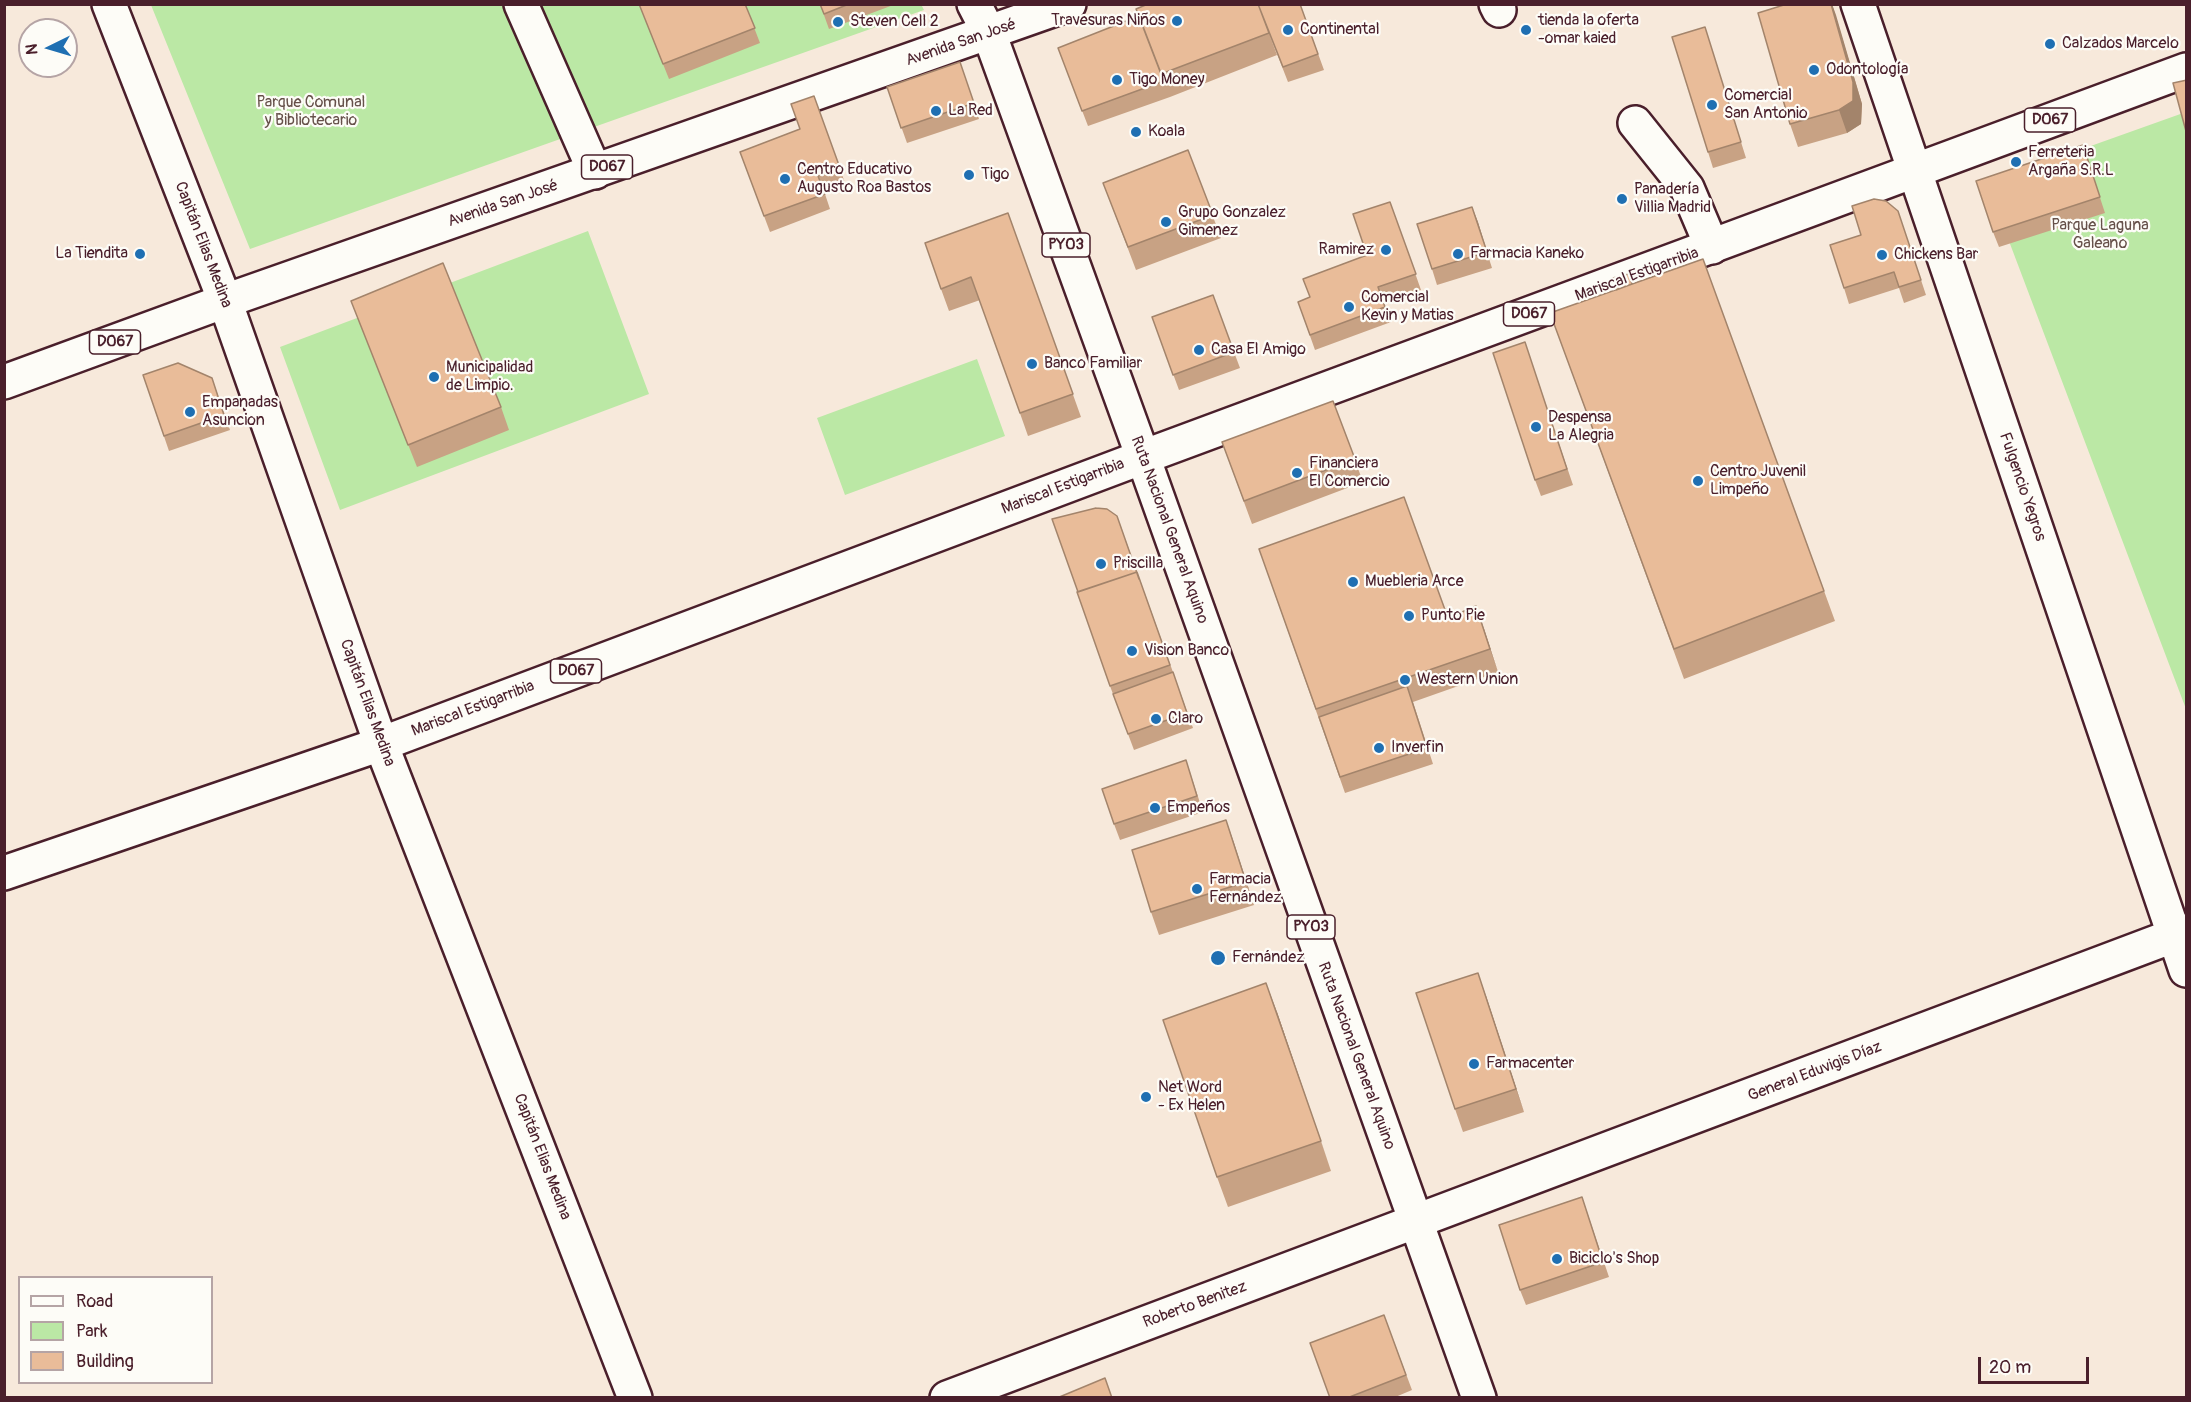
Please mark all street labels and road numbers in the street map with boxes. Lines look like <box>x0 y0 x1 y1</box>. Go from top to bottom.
street label: Avenida San José <box>903 15 1019 71</box>
road number: D067 <box>2024 108 2076 132</box>
road number: D067 <box>582 155 632 179</box>
street label: Avenida San José <box>445 176 561 232</box>
street label: Capitán Elias Medina <box>170 179 236 311</box>
road number: PY03 <box>1042 233 1090 257</box>
street label: Mariscal Estigarribia <box>1573 244 1701 306</box>
road number: D067 <box>1504 302 1555 326</box>
road number: D067 <box>90 330 140 354</box>
street label: Fulgencio Yegros <box>1994 430 2050 544</box>
street label: Ruta Nacional General Aquino <box>1126 434 1212 626</box>
street label: Mariscal Estigarribia <box>999 455 1127 519</box>
street label: Capitán Elias Medina <box>335 637 399 769</box>
road number: D067 <box>550 659 602 683</box>
street label: Mariscal Estigarribia <box>409 677 537 741</box>
road number: PY03 <box>1287 915 1335 939</box>
street label: Ruta Nacional General Aquino <box>1313 960 1399 1152</box>
street label: General Eduvigis Díaz <box>1745 1038 1885 1106</box>
street label: Capitán Elias Medina <box>509 1091 575 1223</box>
street label: Roberto Benitez <box>1140 1277 1250 1333</box>

